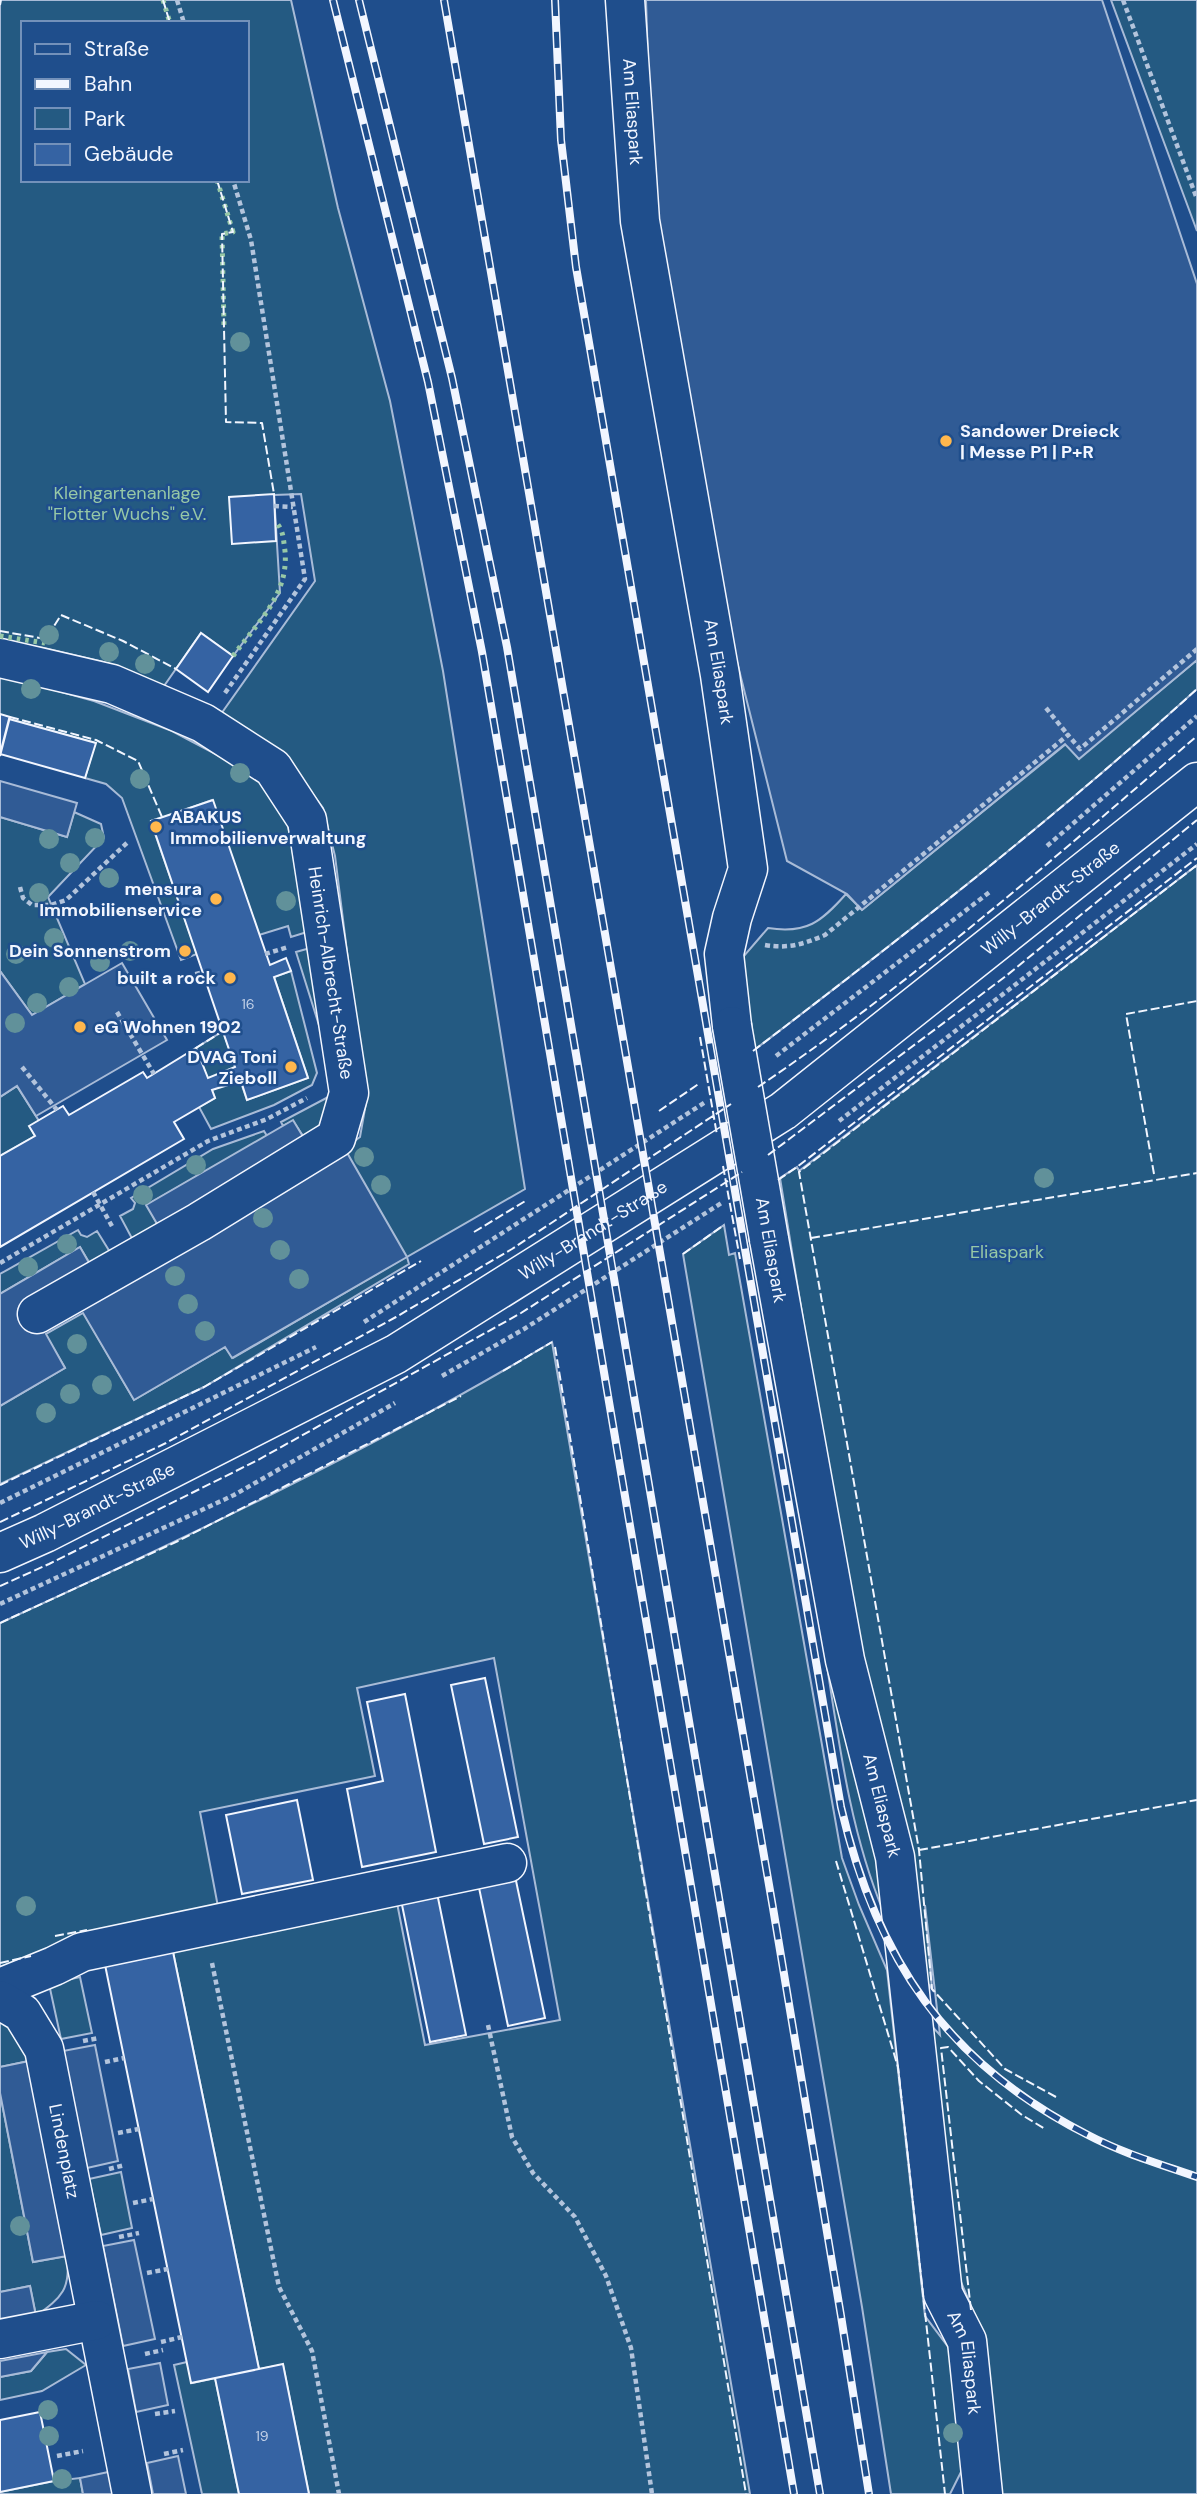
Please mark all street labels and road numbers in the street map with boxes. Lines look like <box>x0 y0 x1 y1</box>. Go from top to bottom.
street label: Am Eliaspark <box>617 58 648 166</box>
street label: Am Eliaspark <box>698 617 739 726</box>
street label: Willy-Brandt-Straße <box>976 836 1125 961</box>
street label: Heinrich-Albrecht-Straße <box>302 865 359 1081</box>
street label: Willy-Brandt-Straße <box>514 1175 672 1286</box>
street label: Am Eliaspark <box>750 1195 792 1305</box>
street label: Willy-Brandt-Straße <box>16 1457 179 1555</box>
street label: Am Eliaspark <box>857 1751 907 1860</box>
street label: Lindenplatz <box>43 2102 85 2201</box>
street label: Am Eliaspark <box>941 2306 987 2416</box>

